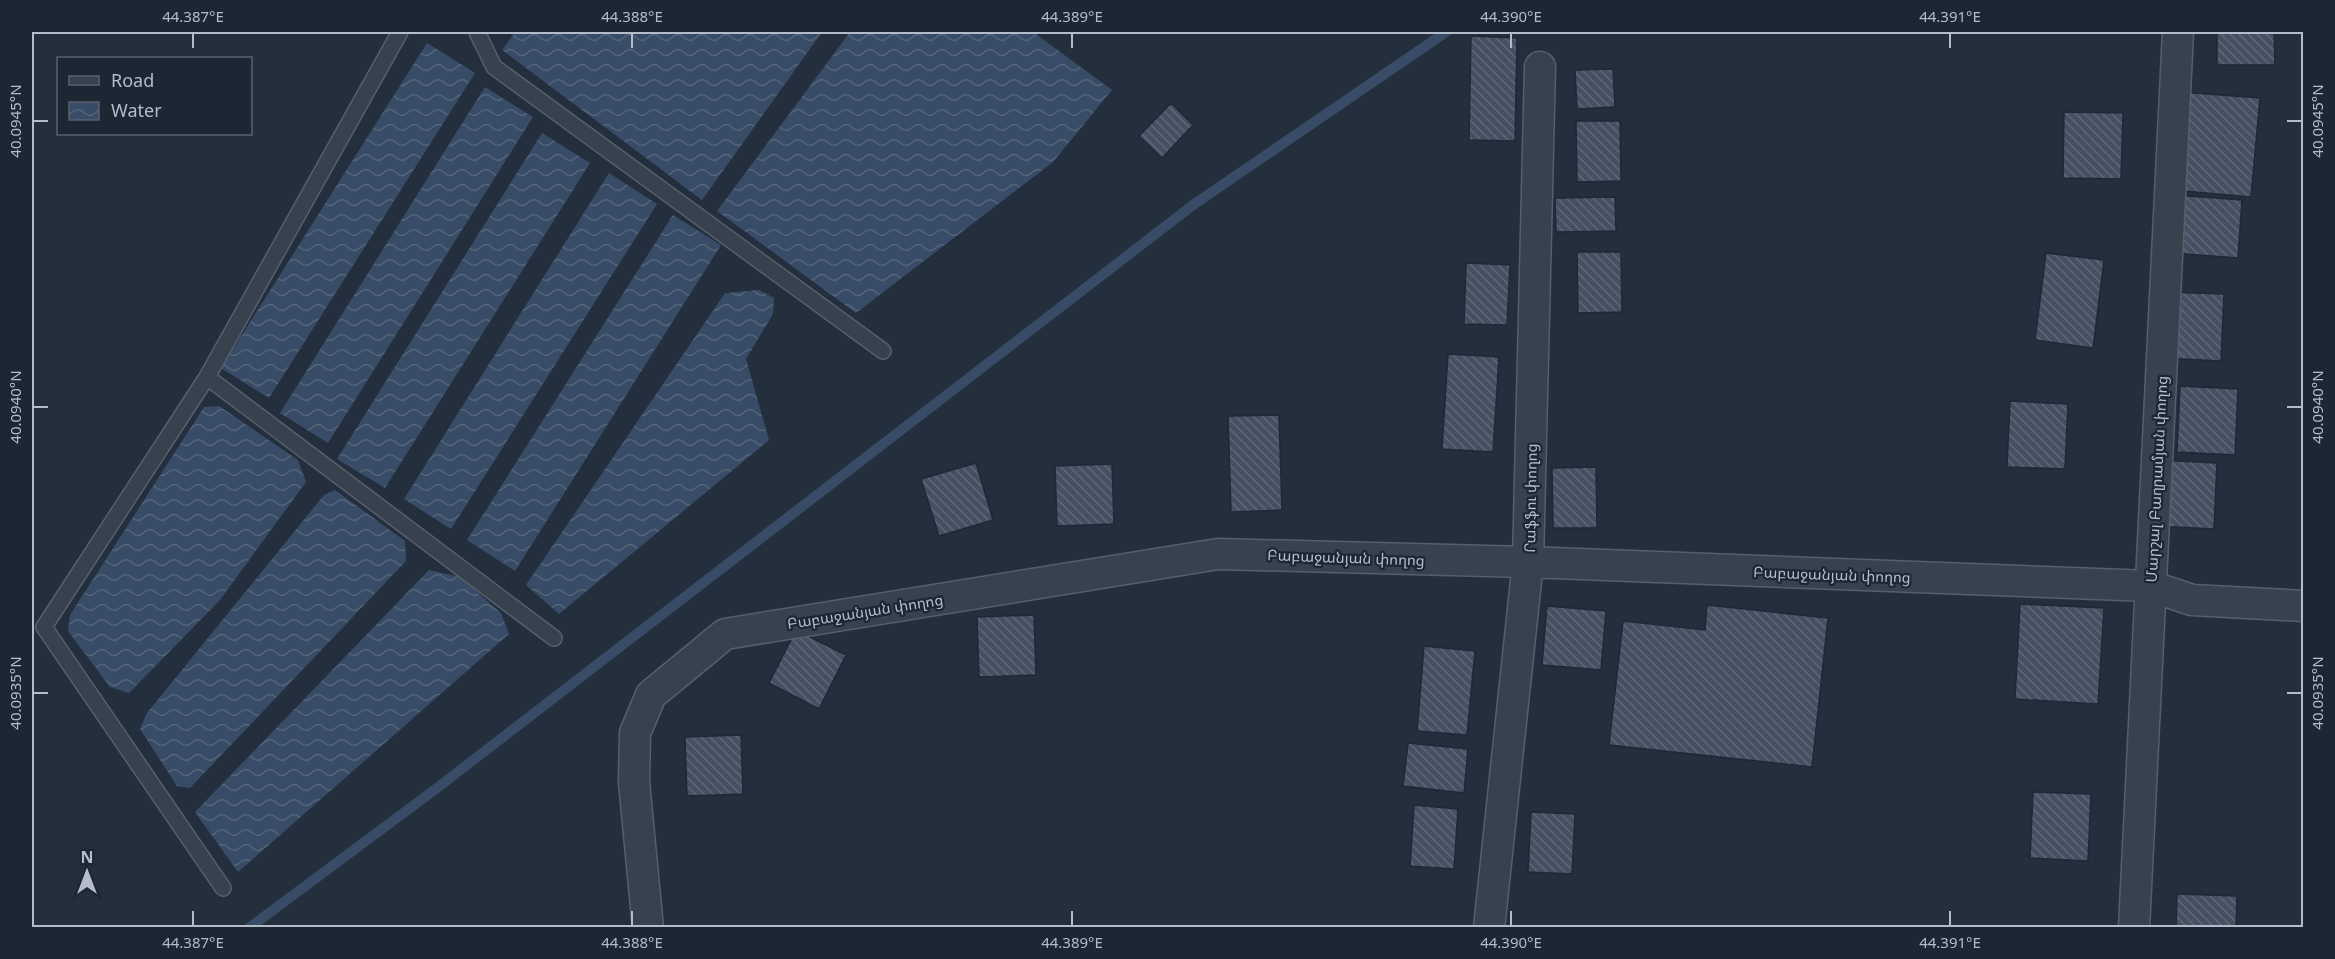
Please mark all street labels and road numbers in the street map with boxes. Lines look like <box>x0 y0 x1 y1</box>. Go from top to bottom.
street label: Մարշալ Բաղրամյան փողոց <box>2141 375 2171 583</box>
street label: Րաֆֆու փողոց <box>1519 443 1541 553</box>
street label: Բաբաջանյան փողոց <box>1267 544 1425 570</box>
street label: Բաբաջանյան փողոց <box>1753 561 1911 587</box>
street label: Բաբաջանյան փողոց <box>786 589 944 633</box>

